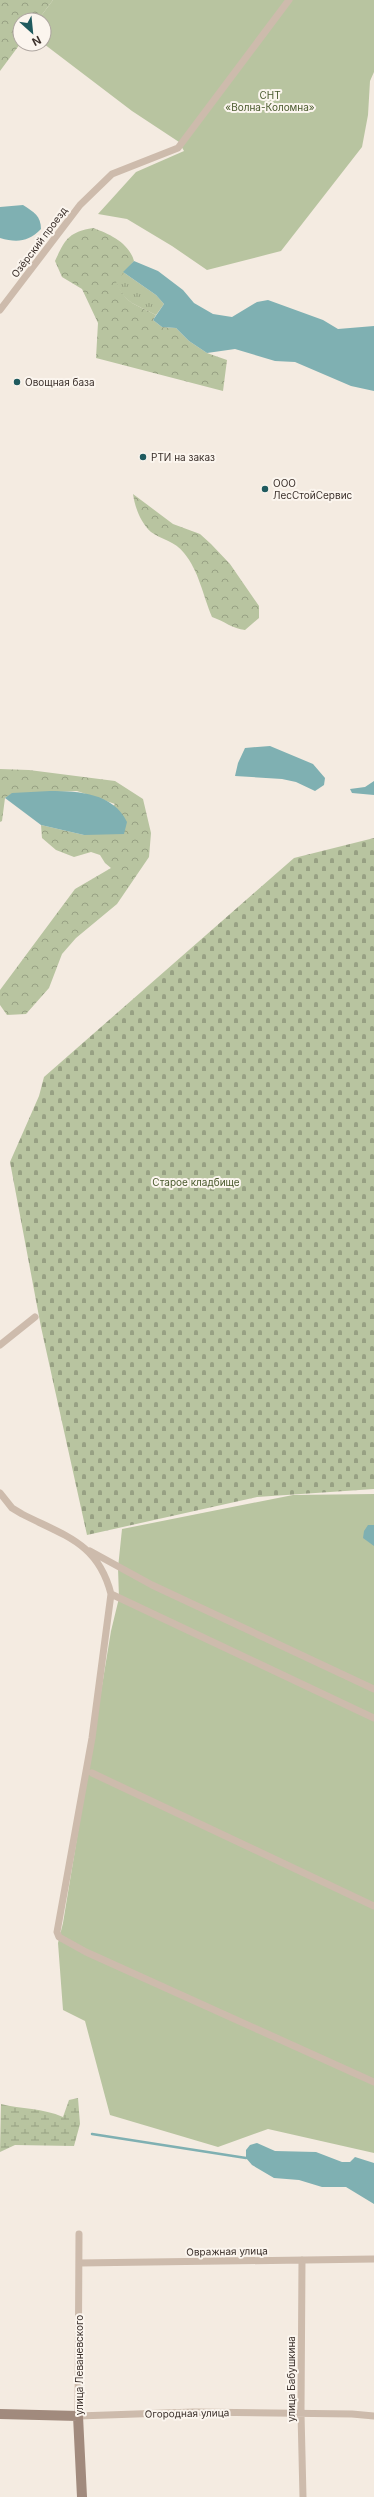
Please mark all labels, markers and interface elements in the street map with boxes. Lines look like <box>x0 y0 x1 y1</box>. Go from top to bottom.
north arrow <box>12 12 52 52</box>
text: N <box>30 33 43 49</box>
park label: СНТ «Волна-Коломна» <box>225 89 315 113</box>
street label: Озёрский проезд <box>9 204 69 280</box>
place label: Овощная база <box>25 376 95 388</box>
marker: Овощная база <box>12 377 22 387</box>
place label: РТИ на заказ <box>151 451 215 463</box>
marker: РТИ на заказ <box>138 452 148 462</box>
place label: ООО ЛесСтойСервис <box>273 477 353 501</box>
marker: ООО ЛесСтойСервис <box>260 484 270 494</box>
park label: Старое кладбище <box>152 1176 240 1188</box>
street label: Овражная улица <box>186 2244 268 2258</box>
street label: улица Леваневского <box>73 2315 85 2415</box>
street label: улица Бабушкина <box>285 2336 297 2422</box>
street label: Огородная улица <box>145 2406 229 2420</box>

